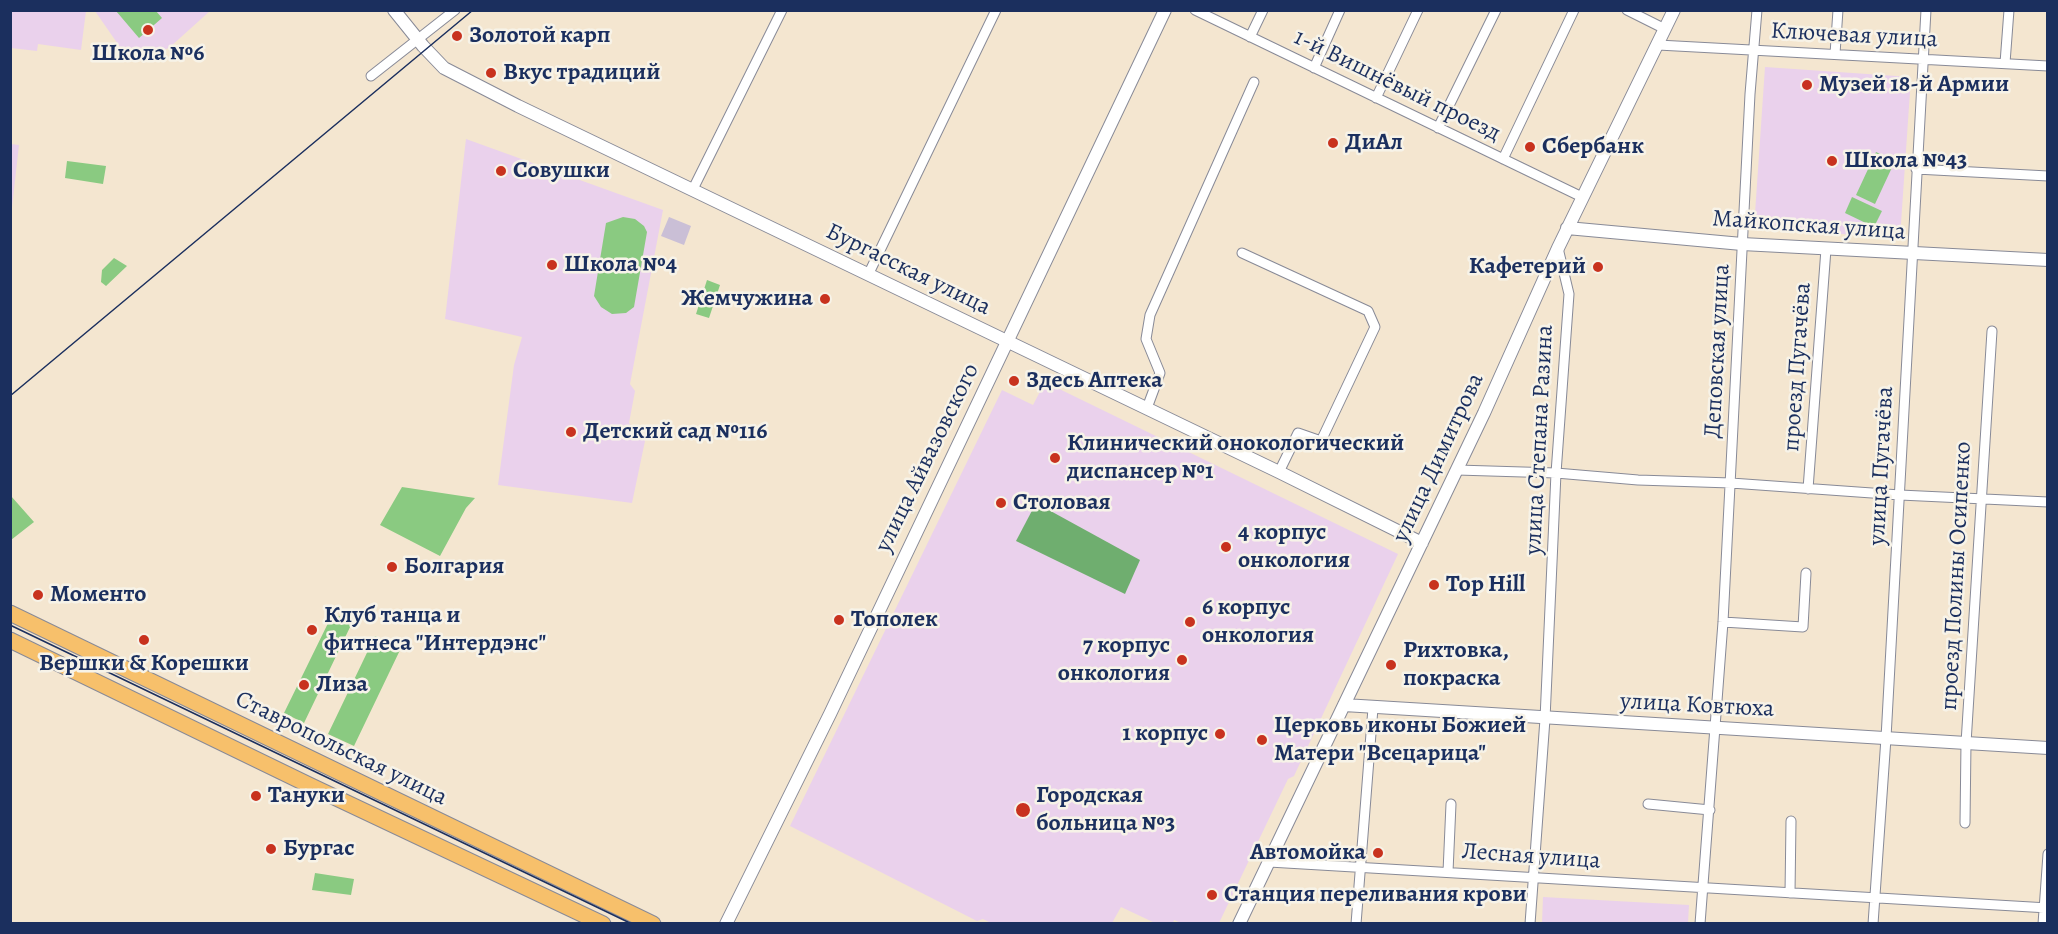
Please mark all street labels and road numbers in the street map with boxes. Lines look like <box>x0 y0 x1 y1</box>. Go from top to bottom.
street label: Ключевая улица <box>1770 17 1938 55</box>
street label: 1-й Вишнёвый проезд <box>1289 23 1505 149</box>
street label: Майкопская улица <box>1711 205 1907 247</box>
street label: Бургасская улица <box>821 218 995 322</box>
street label: Деповская улица <box>1699 263 1737 439</box>
street label: проезд Пугачёва <box>1778 282 1818 452</box>
street label: улица Степана Разина <box>1520 324 1560 556</box>
street label: улица Айвазовского <box>870 359 986 557</box>
street label: улица Димитрова <box>1387 369 1491 547</box>
street label: улица Пугачёва <box>1863 386 1901 546</box>
street label: проезд Полины Осипенко <box>1936 441 1978 711</box>
street label: Ставропольская улица <box>230 685 452 813</box>
street label: улица Ковтюха <box>1619 688 1775 724</box>
street label: Лесная улица <box>1461 838 1601 876</box>

